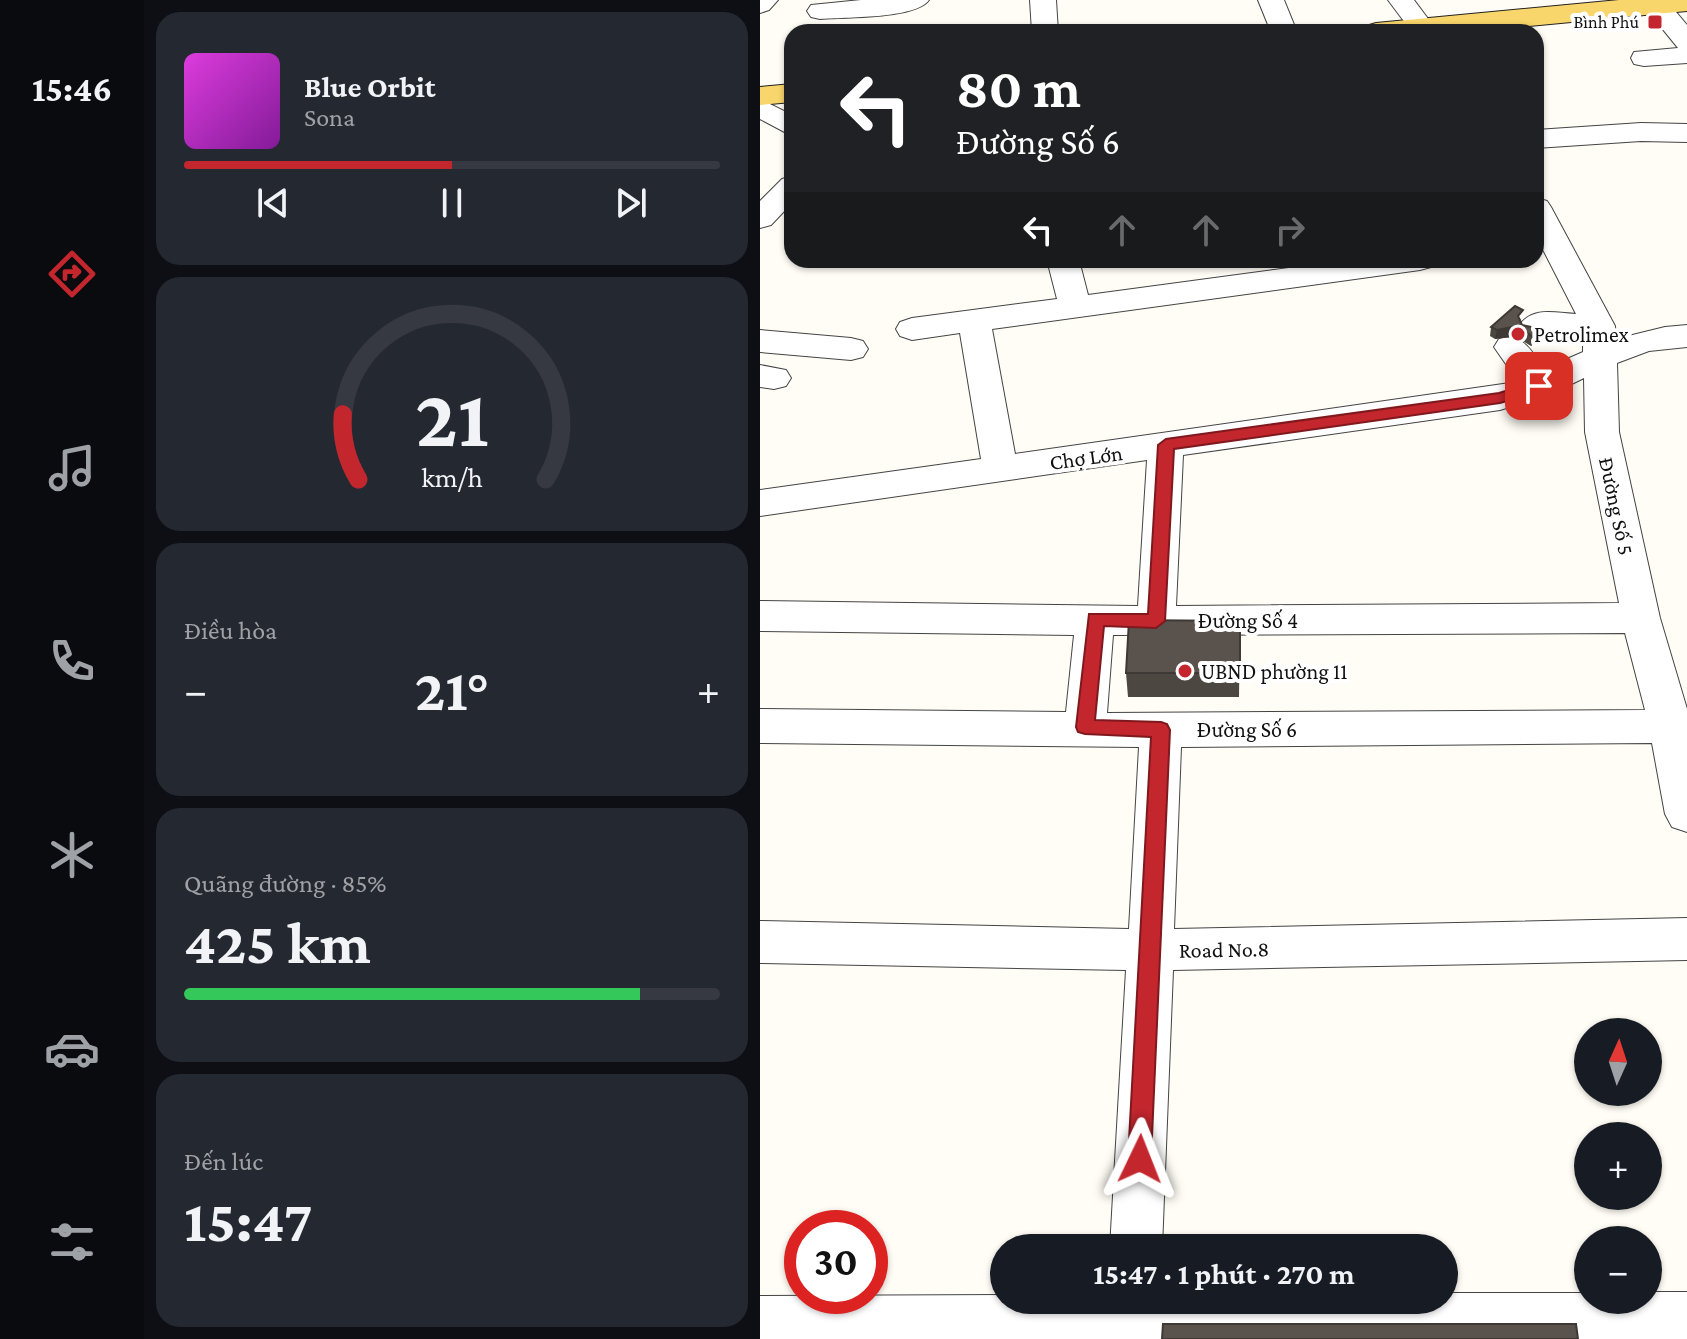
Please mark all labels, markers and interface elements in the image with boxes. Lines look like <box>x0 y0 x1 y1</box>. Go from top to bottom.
place label: Bình Phú <box>1573 12 1639 32</box>
marker: Bình Phú <box>1646 13 1664 31</box>
icon: left <box>824 56 928 160</box>
text: 80 m <box>956 57 1081 119</box>
text: 15:46 <box>32 69 112 109</box>
text: Blue Orbit <box>304 70 435 103</box>
text: Sona <box>304 103 355 132</box>
text: Đường Số 6 <box>956 122 1120 162</box>
icon: previous <box>251 181 295 225</box>
icon: pause <box>430 181 474 225</box>
icon: next <box>609 181 653 225</box>
icon: left <box>1016 208 1060 252</box>
icon: ahead <box>1100 208 1144 252</box>
icon: ahead <box>1184 208 1228 252</box>
icon: right <box>1268 208 1312 252</box>
icon: directions <box>44 246 100 302</box>
place label: Petrolimex <box>1534 322 1629 347</box>
marker: Petrolimex <box>1509 325 1527 343</box>
pin <box>1505 352 1573 420</box>
icon: arrive <box>1517 364 1561 408</box>
text: 21 <box>415 371 489 464</box>
icon: music <box>44 440 100 496</box>
street label: Chợ Lớn <box>1048 440 1124 475</box>
street label: Đường Số 5 <box>1594 455 1639 557</box>
text: km/h <box>421 461 483 493</box>
street label: Đường Số 4 <box>1198 608 1298 633</box>
text: Điều hòa <box>184 616 277 645</box>
icon: phone <box>44 633 100 689</box>
text: 21° <box>415 656 489 723</box>
place label: UBND phường 11 <box>1201 659 1348 684</box>
marker: UBND phường 11 <box>1176 662 1194 680</box>
text: − <box>184 666 207 714</box>
text: + <box>697 666 720 714</box>
street label: Đường Số 6 <box>1197 717 1297 742</box>
icon: climate <box>44 827 100 883</box>
text: Quãng đường · 85% <box>184 869 386 898</box>
text: 425 km <box>184 909 371 976</box>
street label: Road No.8 <box>1179 936 1269 963</box>
north arrow <box>1574 1018 1662 1106</box>
map controls <box>1574 1018 1662 1314</box>
icon: car <box>44 1021 100 1077</box>
position arrow <box>1098 1117 1182 1201</box>
button: + <box>1574 1122 1662 1210</box>
text: Đến lúc <box>184 1147 263 1176</box>
text: 15:47 <box>184 1187 313 1254</box>
speed limit sign: 30 <box>784 1210 888 1314</box>
icon: filters <box>44 1214 100 1270</box>
button: − <box>1574 1226 1662 1314</box>
text: 15:47 · 1 phút · 270 m <box>1093 1257 1355 1290</box>

